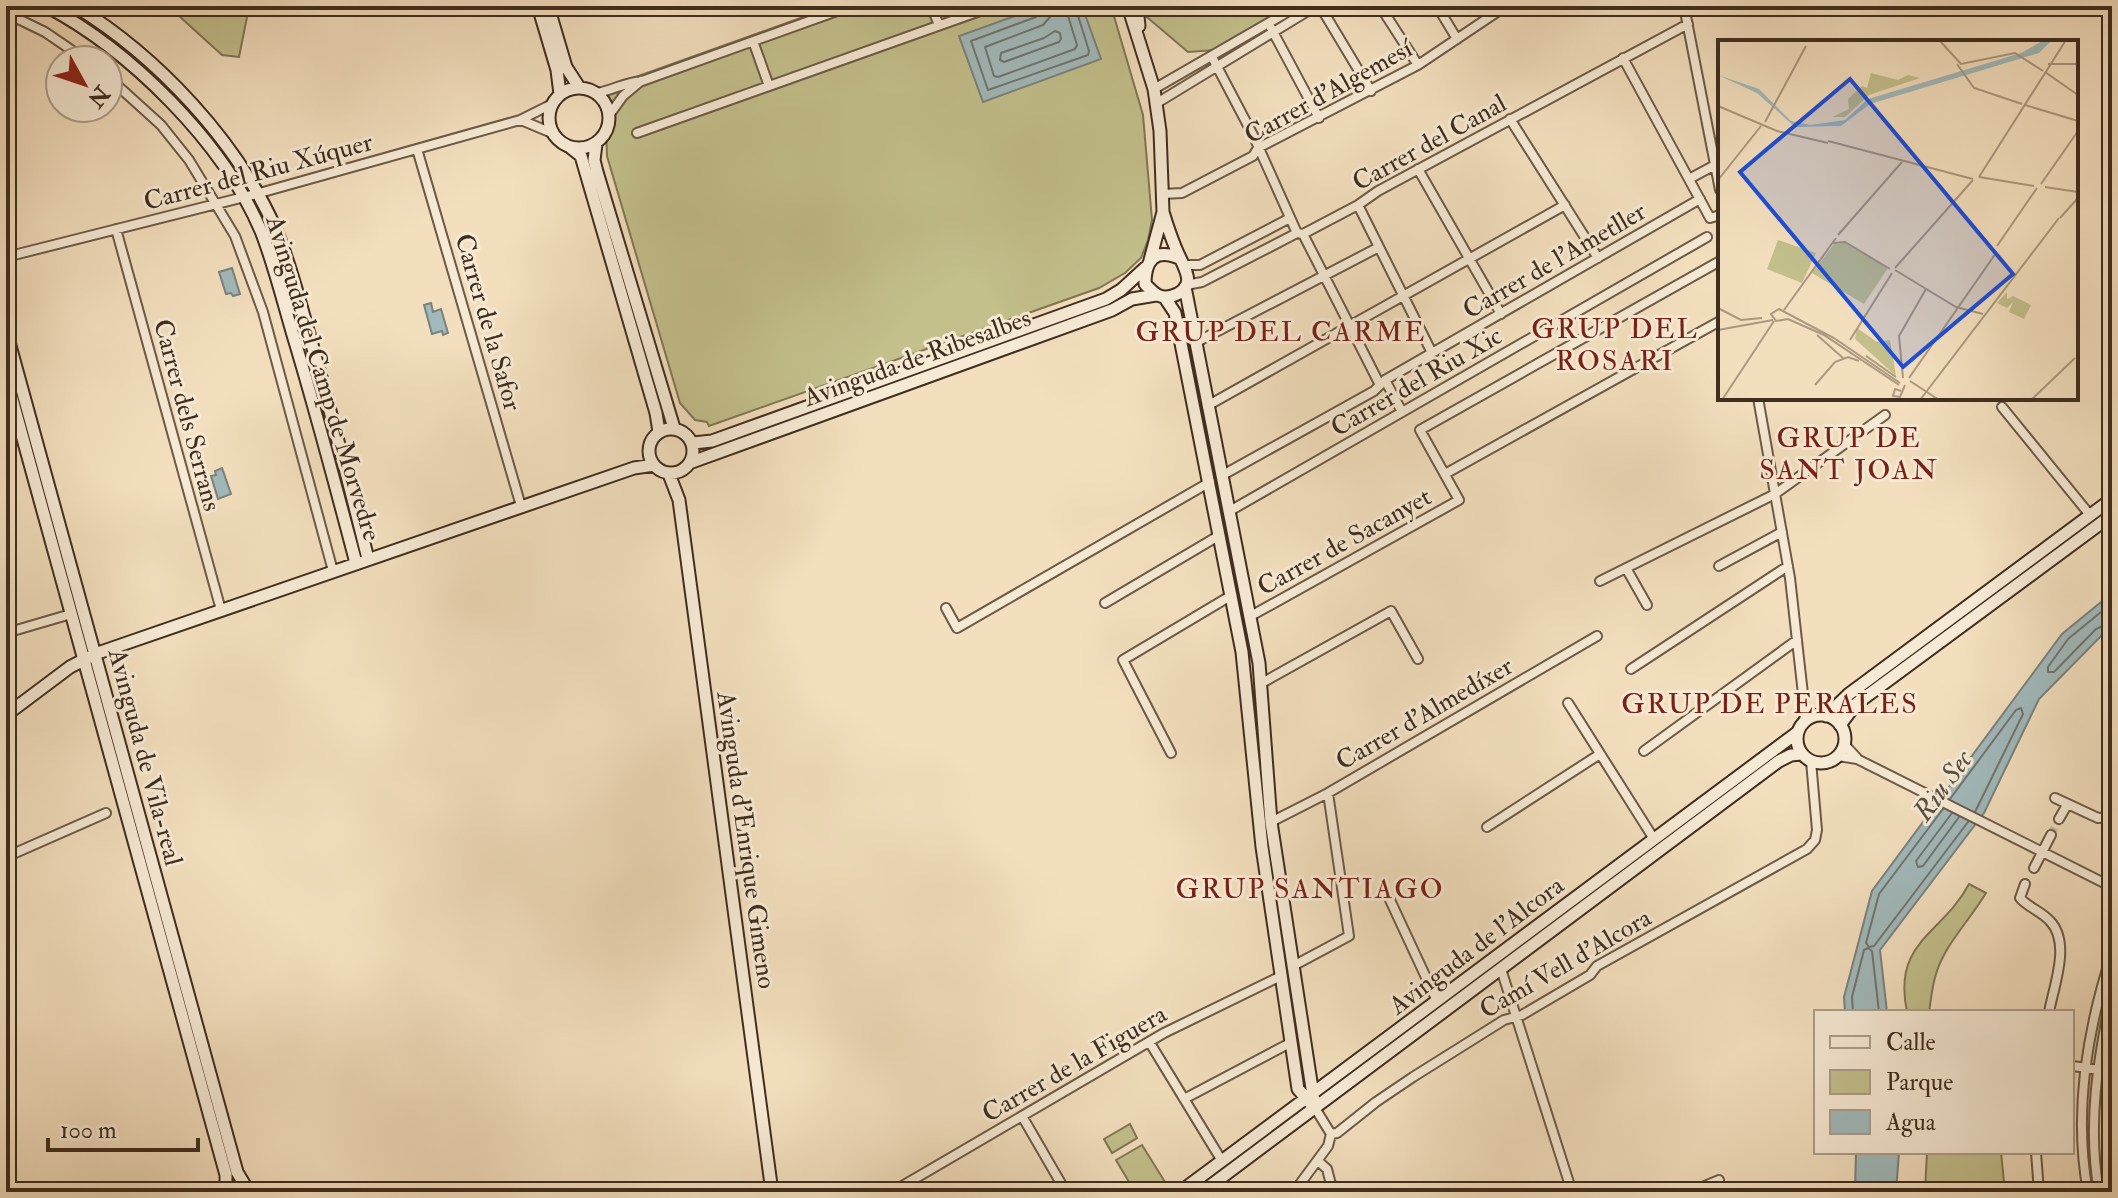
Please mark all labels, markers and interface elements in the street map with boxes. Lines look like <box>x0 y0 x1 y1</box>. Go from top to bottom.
street label: Carrer d'Algemesí <box>1239 32 1420 151</box>
inset map <box>1718 40 2078 400</box>
north arrow <box>44 44 124 124</box>
text: N <box>81 79 116 113</box>
street label: Carrer del Canal <box>1347 87 1512 198</box>
street label: Carrer del Riu Xúquer <box>140 126 376 218</box>
street label: Carrer de l'Ametller <box>1457 195 1652 326</box>
street label: Avinguda del Camp de Morvedre <box>257 211 388 545</box>
street label: Carrer de la Safor <box>448 230 529 415</box>
street label: Avinguda de Ribesalbes <box>798 302 1036 414</box>
district label: GRUP DEL ROSARI <box>1531 312 1699 379</box>
district label: GRUP DEL CARME <box>1135 315 1427 350</box>
street label: Carrer dels Serrans <box>146 316 228 515</box>
street label: Carrer del Riu Xic <box>1325 320 1508 444</box>
district label: GRUP DE SANT JOAN <box>1759 421 1939 488</box>
street label: Carrer de Sacanyet <box>1252 481 1437 603</box>
street label: Avinguda de Vila-real <box>100 644 189 870</box>
street label: Carrer d'Almedíxer <box>1330 650 1519 778</box>
district label: GRUP DE PERALES <box>1621 687 1919 722</box>
street label: Avinguda d'Enrique Gimeno <box>709 689 783 991</box>
water label: Riu Sec <box>1905 742 1981 829</box>
street label: Avinguda de l'Alcora <box>1382 869 1571 1023</box>
district label: GRUP SANTIAGO <box>1176 872 1444 907</box>
street label: Camí Vell d'Alcora <box>1474 902 1657 1026</box>
street label: Carrer de la Figuera <box>977 998 1173 1130</box>
legend <box>1814 1010 2074 1154</box>
text: Calle <box>1886 1027 1936 1058</box>
text: Parque <box>1886 1067 1953 1098</box>
scale bar <box>48 1102 198 1152</box>
text: Agua <box>1885 1107 1937 1138</box>
text: 100 m <box>60 1115 117 1146</box>

